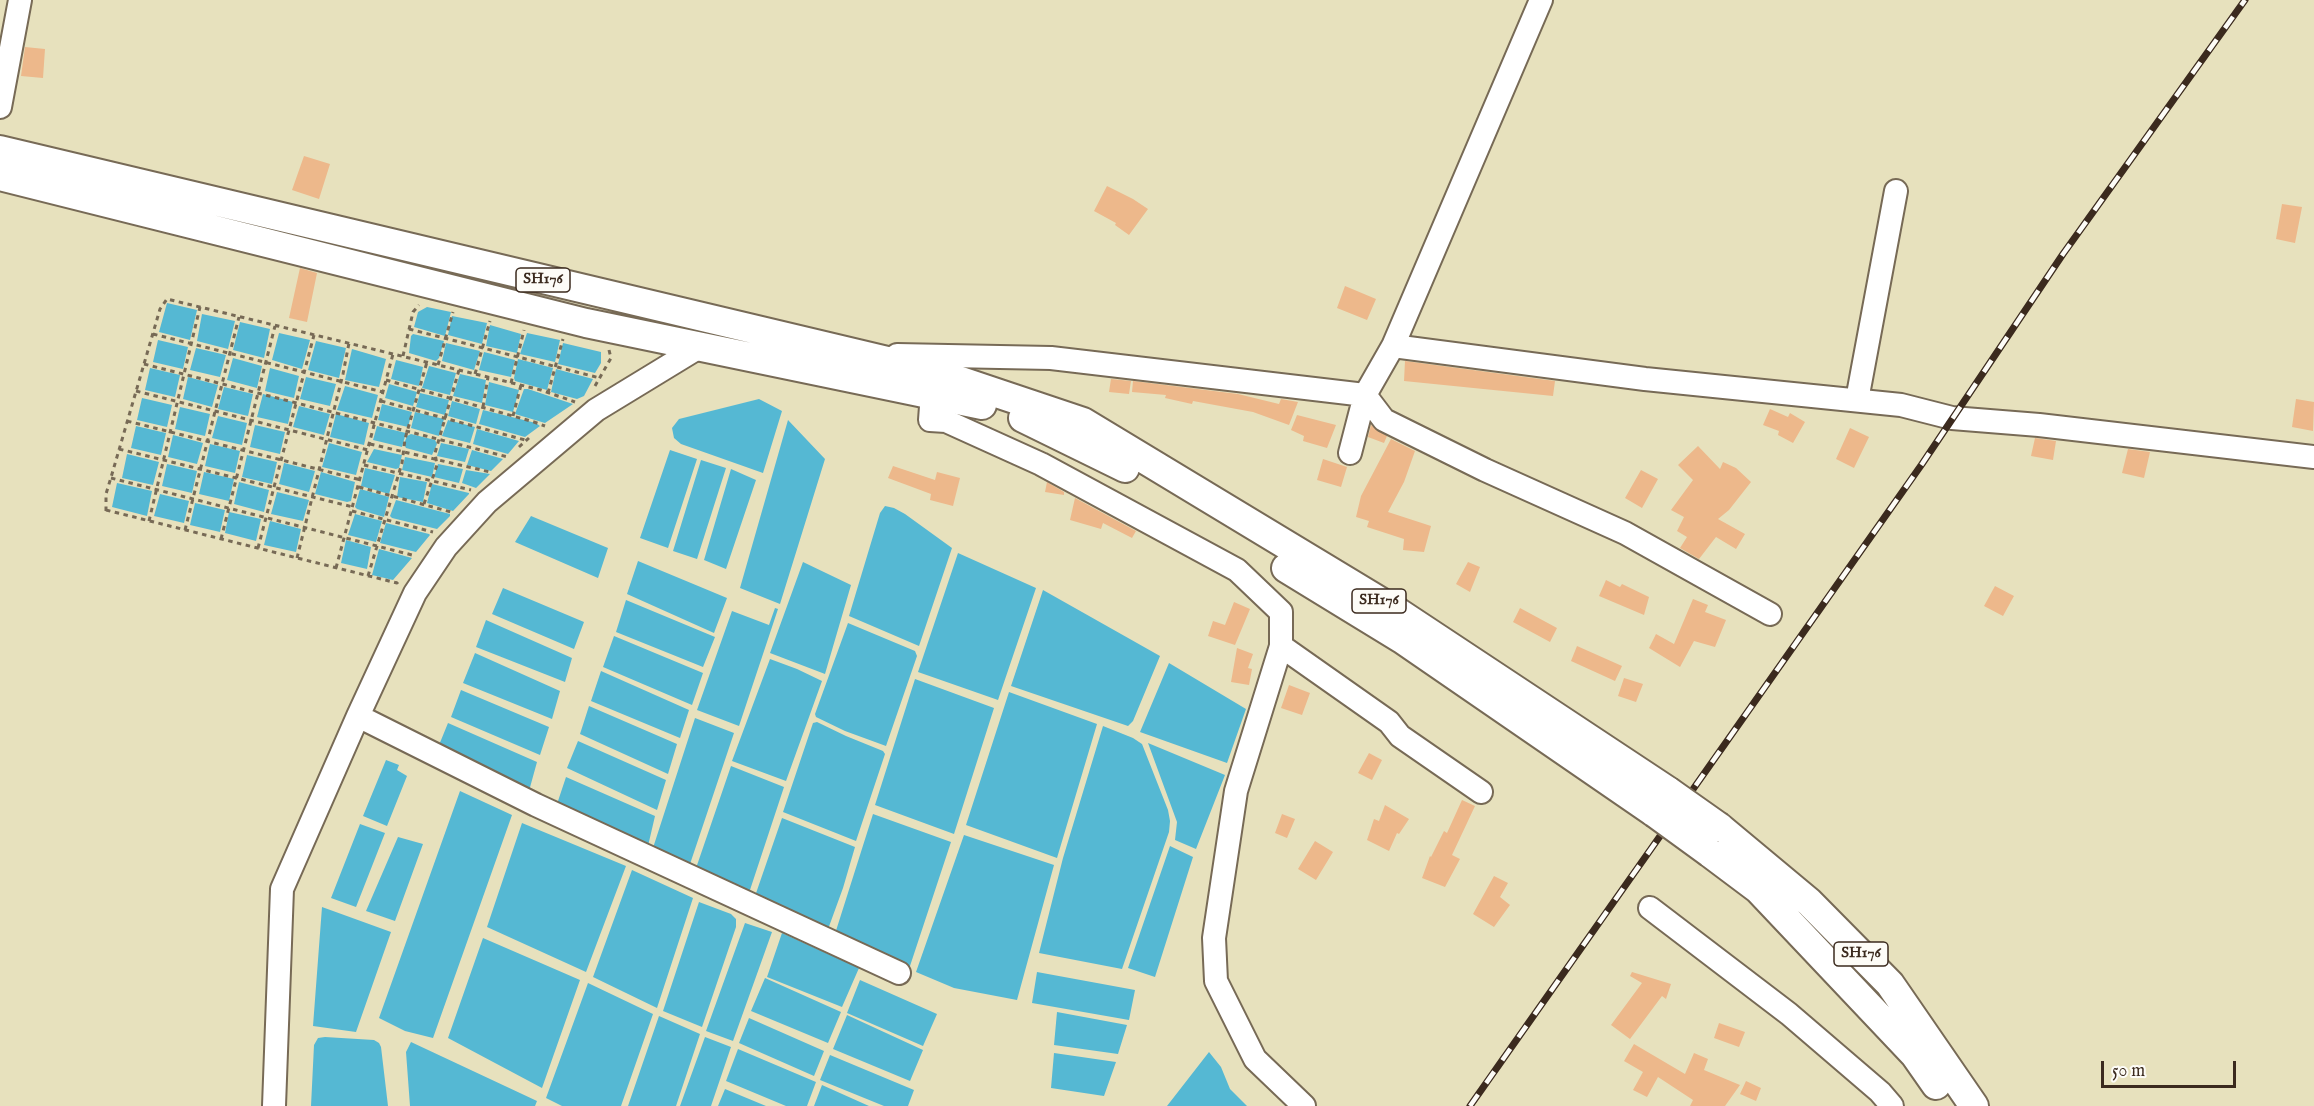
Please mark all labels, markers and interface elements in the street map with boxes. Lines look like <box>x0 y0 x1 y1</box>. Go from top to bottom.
road number: SH176 <box>516 268 570 292</box>
road number: SH176 <box>1352 589 1406 613</box>
road number: SH176 <box>1834 942 1888 966</box>
scale bar <box>2104 1049 2239 1087</box>
text: 50 m <box>2112 1060 2145 1083</box>

